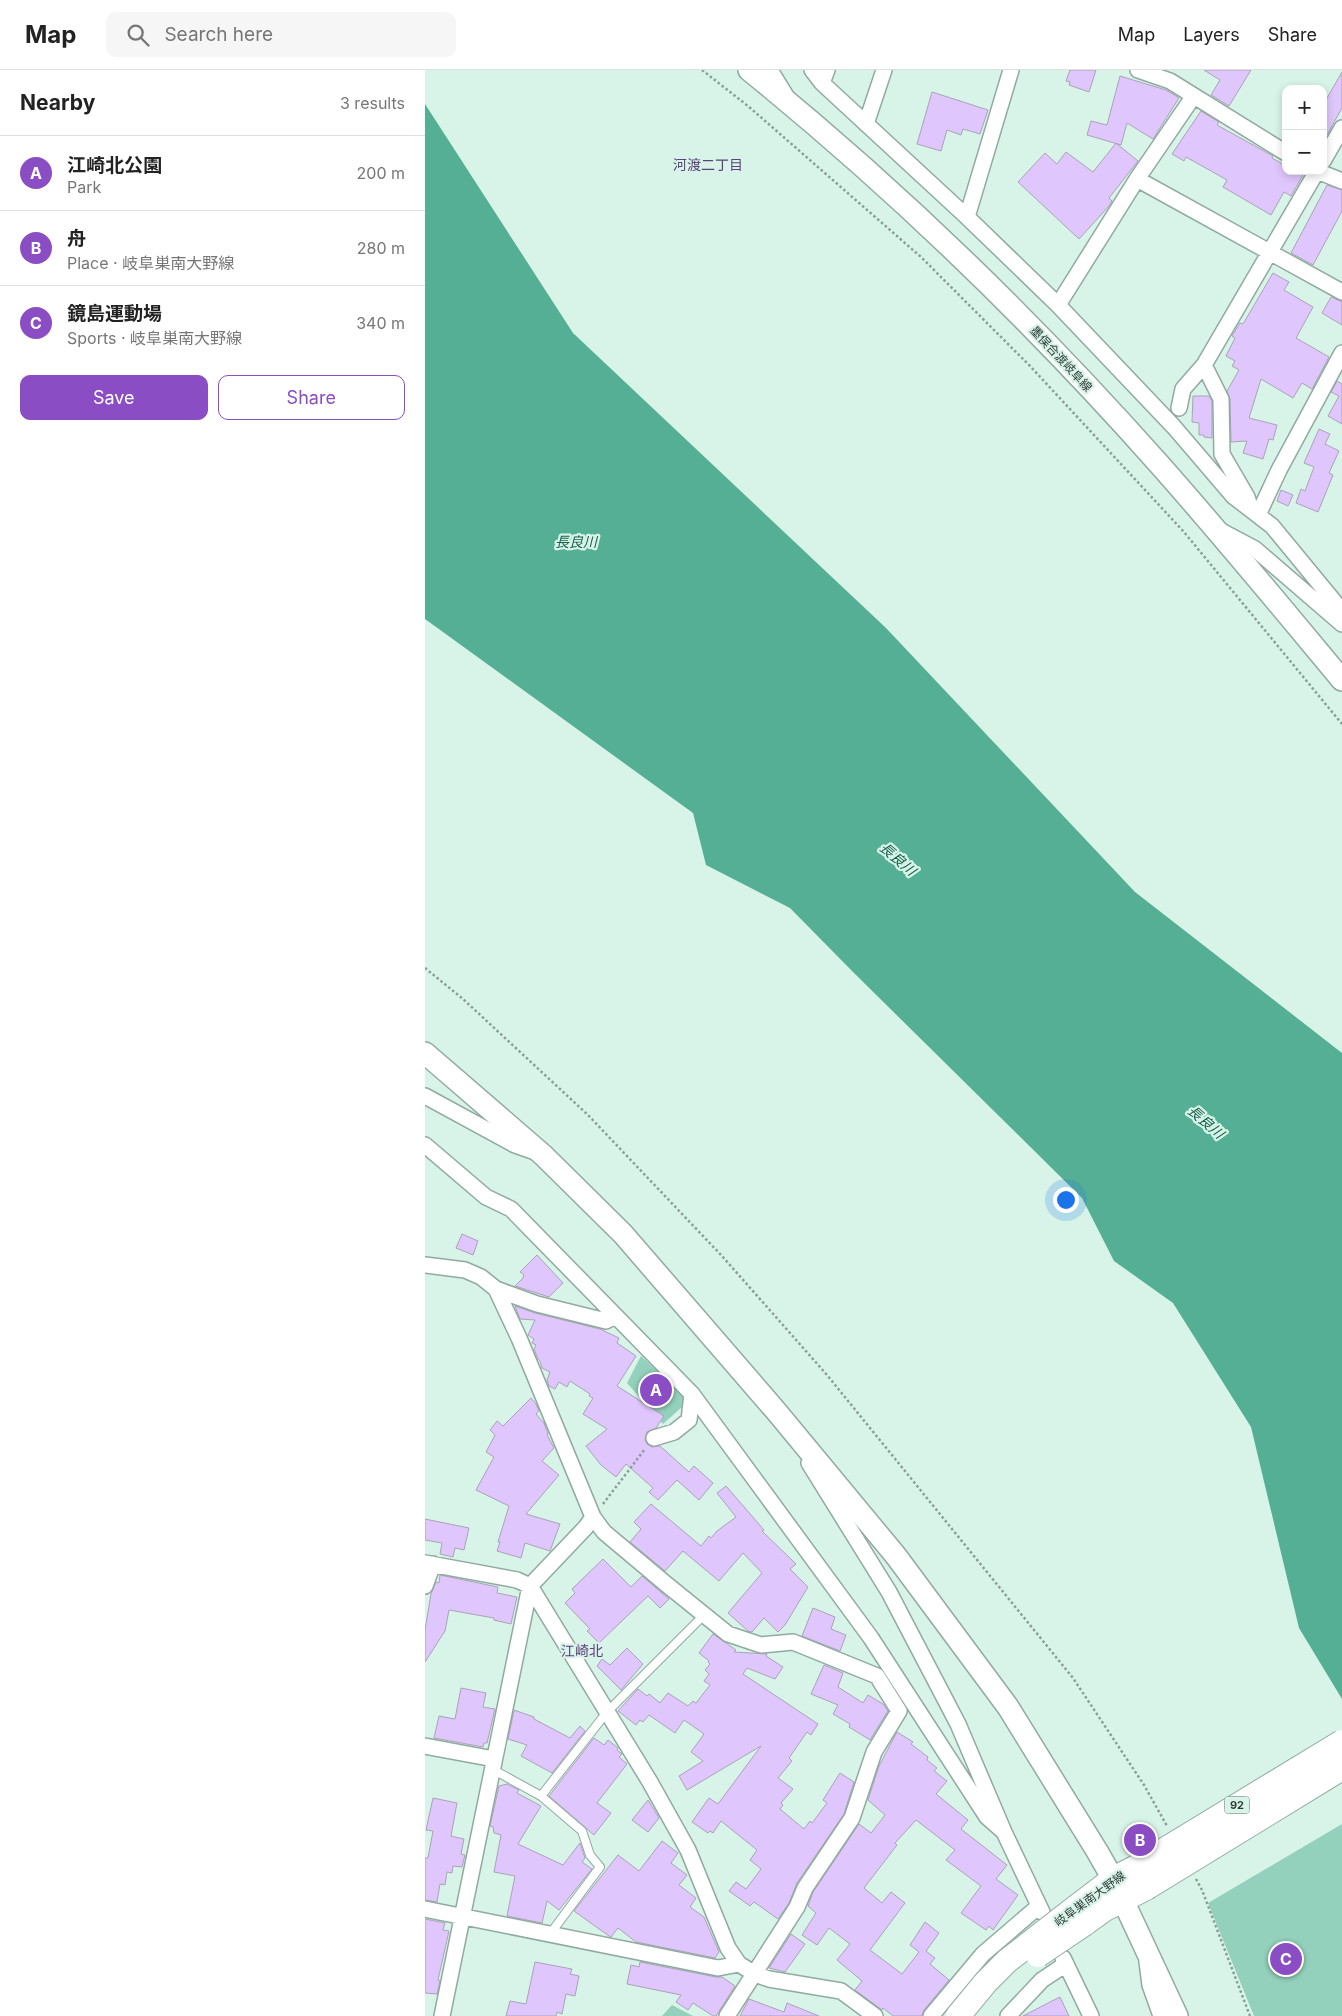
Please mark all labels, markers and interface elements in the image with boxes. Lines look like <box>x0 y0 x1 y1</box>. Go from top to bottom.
search box <box>106 12 456 57</box>
text: Map <box>25 20 76 49</box>
icon: search <box>124 21 152 49</box>
text: Search here <box>164 23 273 46</box>
text: Map <box>1118 24 1155 45</box>
text: Layers <box>1183 24 1240 45</box>
text: Share <box>1268 24 1317 45</box>
map controls <box>1282 85 1327 175</box>
button: + <box>1282 85 1327 130</box>
text: Nearby <box>20 90 95 115</box>
text: 3 results <box>340 93 405 113</box>
button: − <box>1282 130 1327 175</box>
text: 江崎北公園 <box>67 154 162 177</box>
district label: 河渡二丁目 <box>673 156 743 173</box>
text: A <box>30 163 42 183</box>
text: 200 m <box>357 163 405 183</box>
text: Park <box>67 177 101 197</box>
text: 舟 <box>67 227 86 250</box>
text: B <box>31 238 41 258</box>
text: 280 m <box>357 238 405 258</box>
text: Place · 岐阜巣南大野線 <box>67 253 234 273</box>
text: 鏡島運動場 <box>67 302 162 325</box>
text: C <box>30 313 42 333</box>
text: 340 m <box>356 313 405 333</box>
street label: 墨俣合渡岐阜線 <box>1027 323 1096 394</box>
text: Sports · 岐阜巣南大野線 <box>67 328 242 348</box>
button: Save <box>20 375 208 420</box>
button: Share <box>218 375 405 420</box>
water label: 長良川 <box>555 533 599 550</box>
water label: 長良川 <box>877 838 921 880</box>
water label: 長良川 <box>1185 1101 1229 1143</box>
your location <box>1053 1187 1079 1213</box>
pin: A <box>640 1371 672 1409</box>
district label: 江崎北 <box>561 1642 603 1659</box>
road number: 92 <box>1225 1796 1249 1814</box>
pin: B <box>1124 1821 1156 1859</box>
street label: 岐阜巣南大野線 <box>1051 1868 1128 1929</box>
pin: C <box>1270 1940 1302 1978</box>

